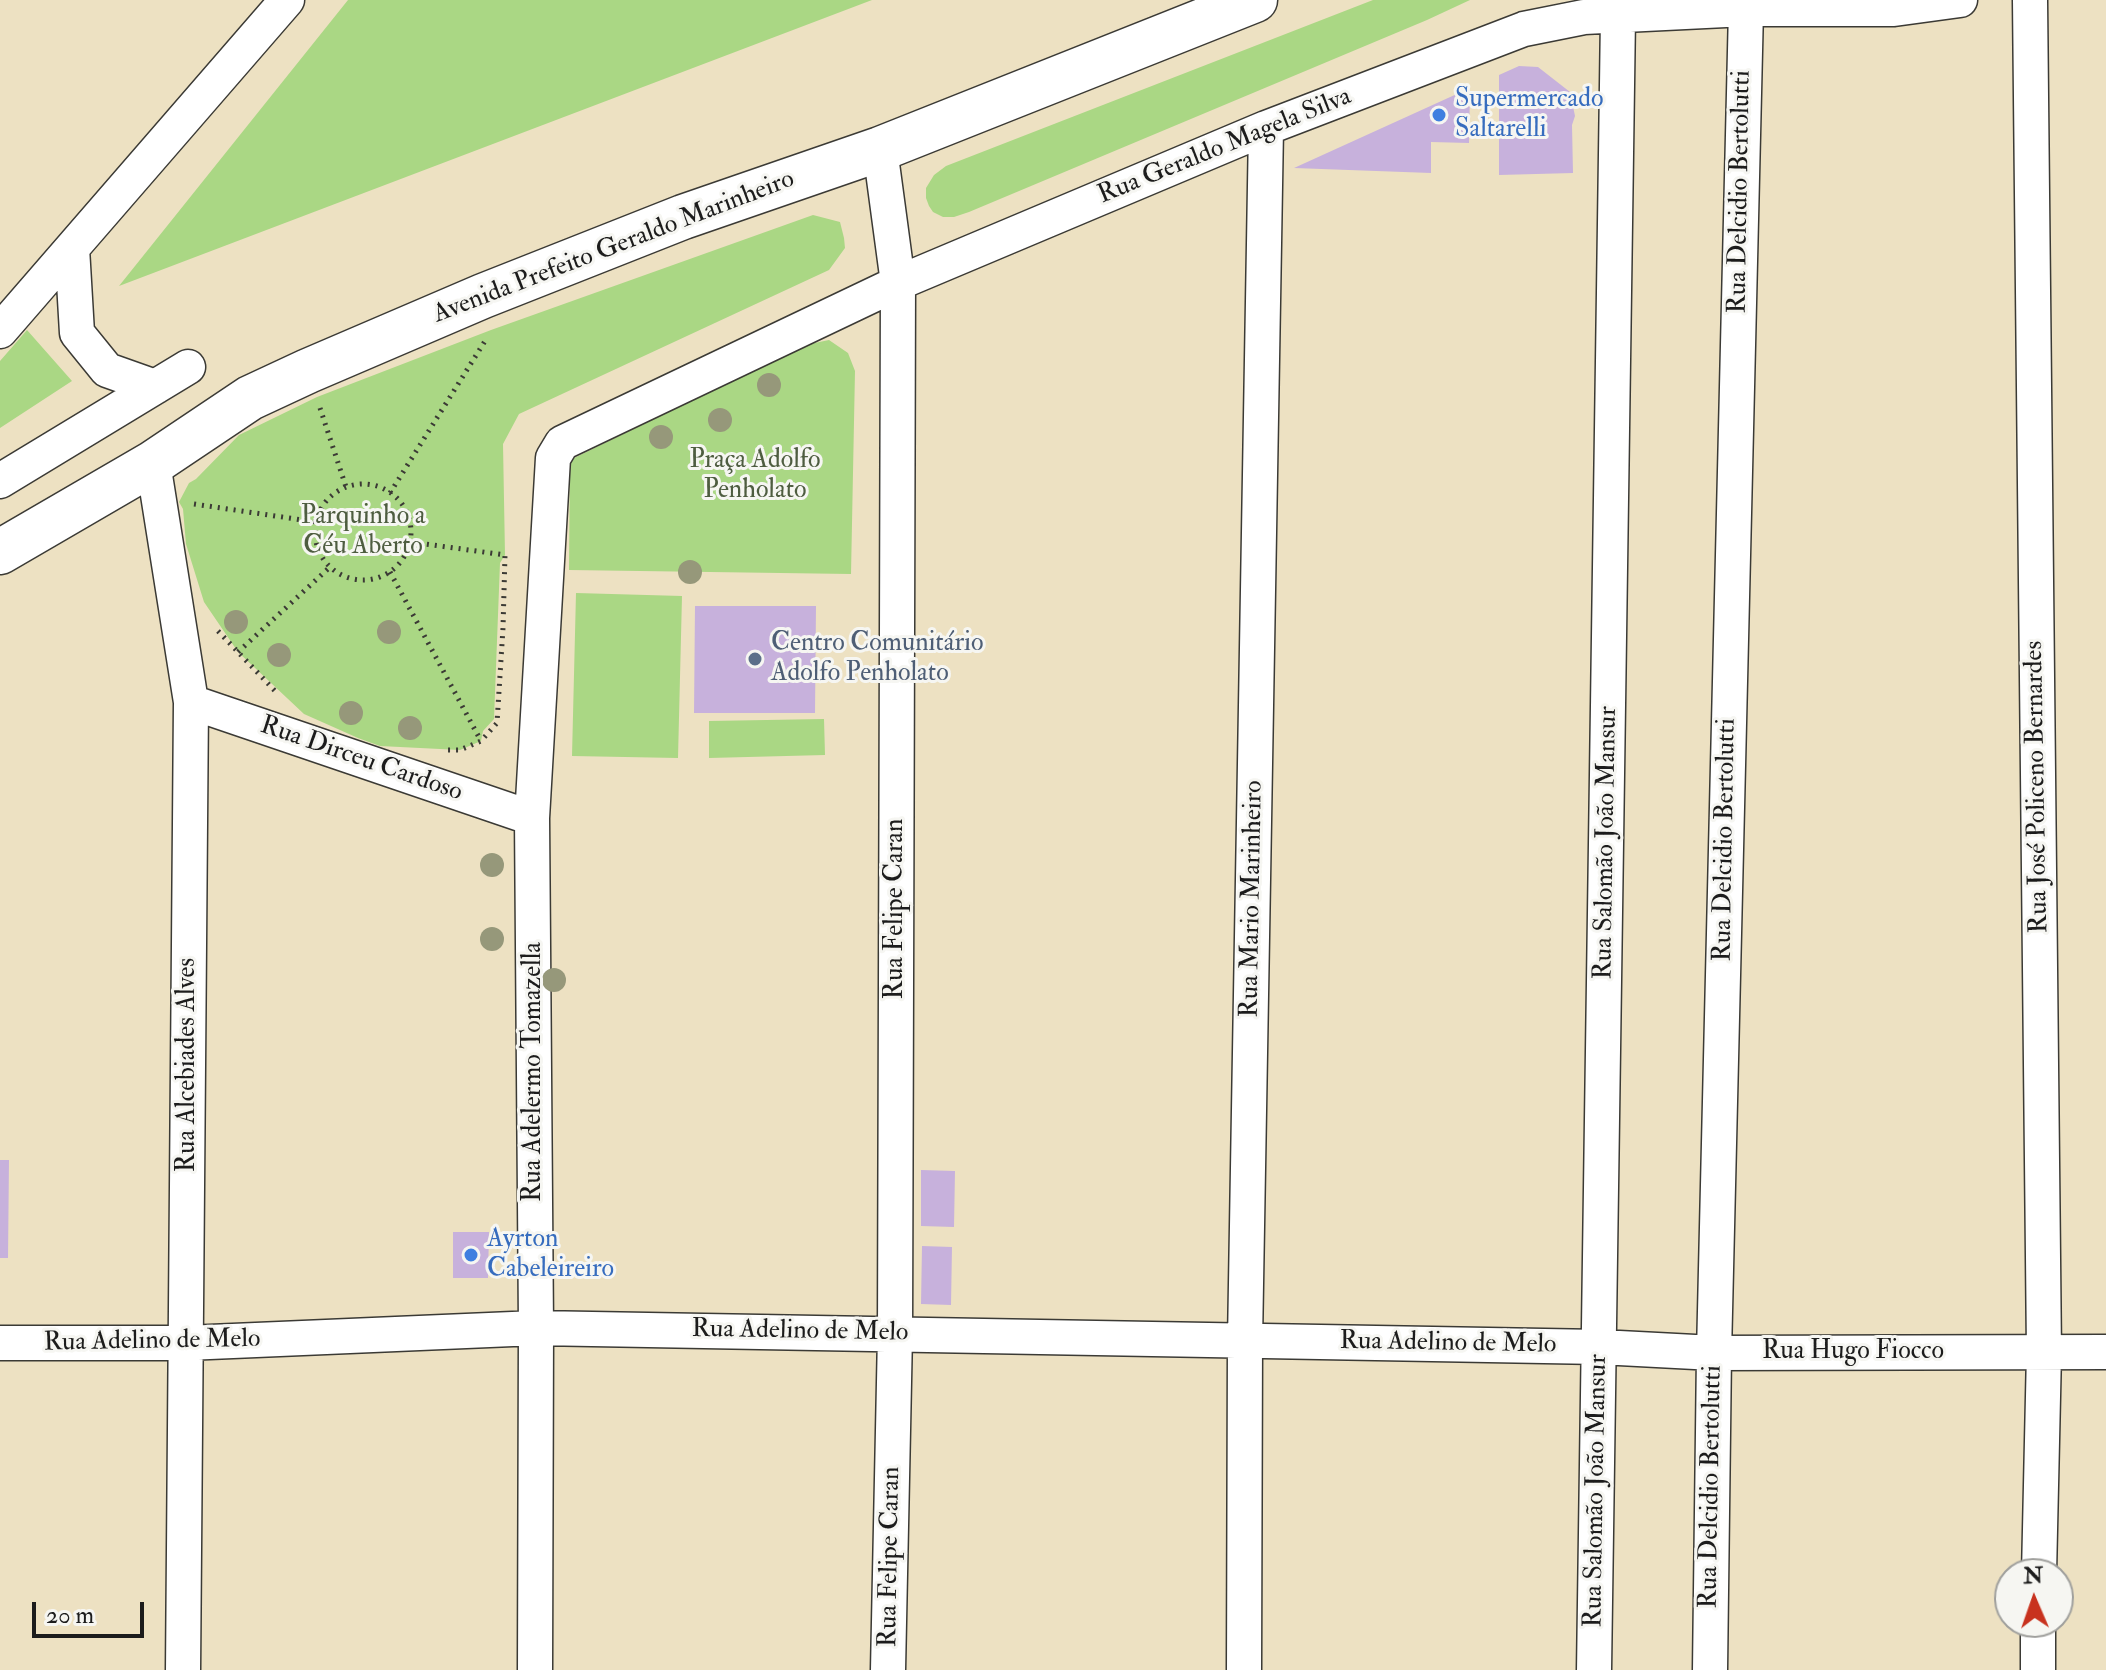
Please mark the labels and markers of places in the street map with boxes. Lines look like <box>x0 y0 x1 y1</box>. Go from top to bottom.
place label: Supermercado Saltarelli <box>1455 84 1604 146</box>
marker: Supermercado Saltarelli <box>1430 106 1448 124</box>
place label: Centro Comunitário Adolfo Penholato <box>771 628 983 690</box>
marker: Centro Comunitário Adolfo Penholato <box>746 650 764 668</box>
place label: Ayrton Cabeleireiro <box>487 1224 614 1286</box>
marker: Ayrton Cabeleireiro <box>462 1246 480 1264</box>

